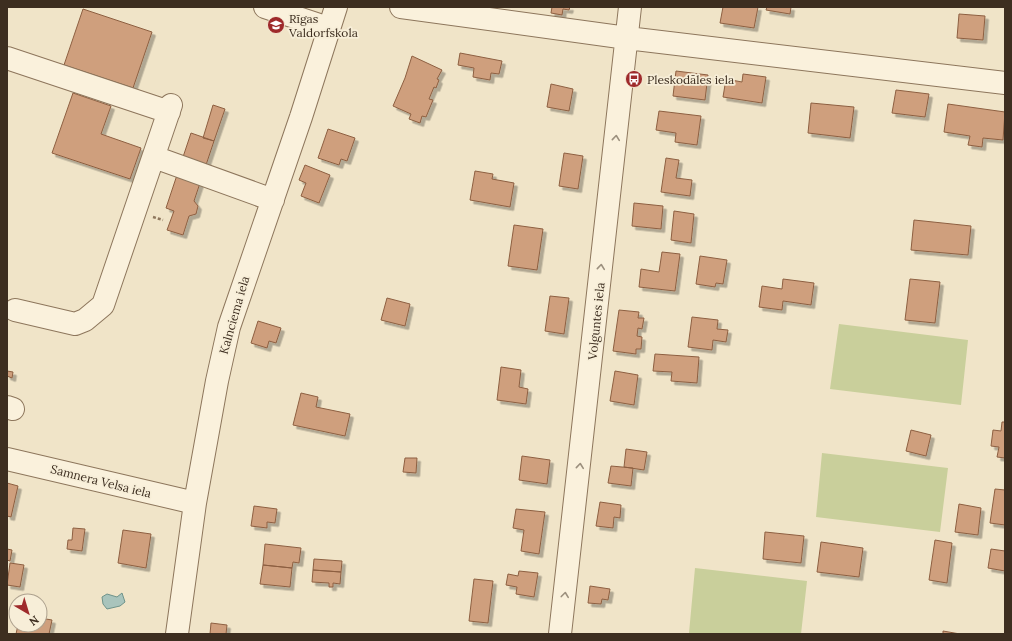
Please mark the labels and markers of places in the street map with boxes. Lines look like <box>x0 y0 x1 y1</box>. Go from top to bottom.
place label: Rīgas Valdorfskola <box>288 11 358 40</box>
school or university icon: Rīgas Valdorfskola <box>266 15 286 35</box>
bus stop icon: Pleskodāles iela <box>624 69 644 89</box>
place label: Pleskodāles iela <box>647 72 734 87</box>

